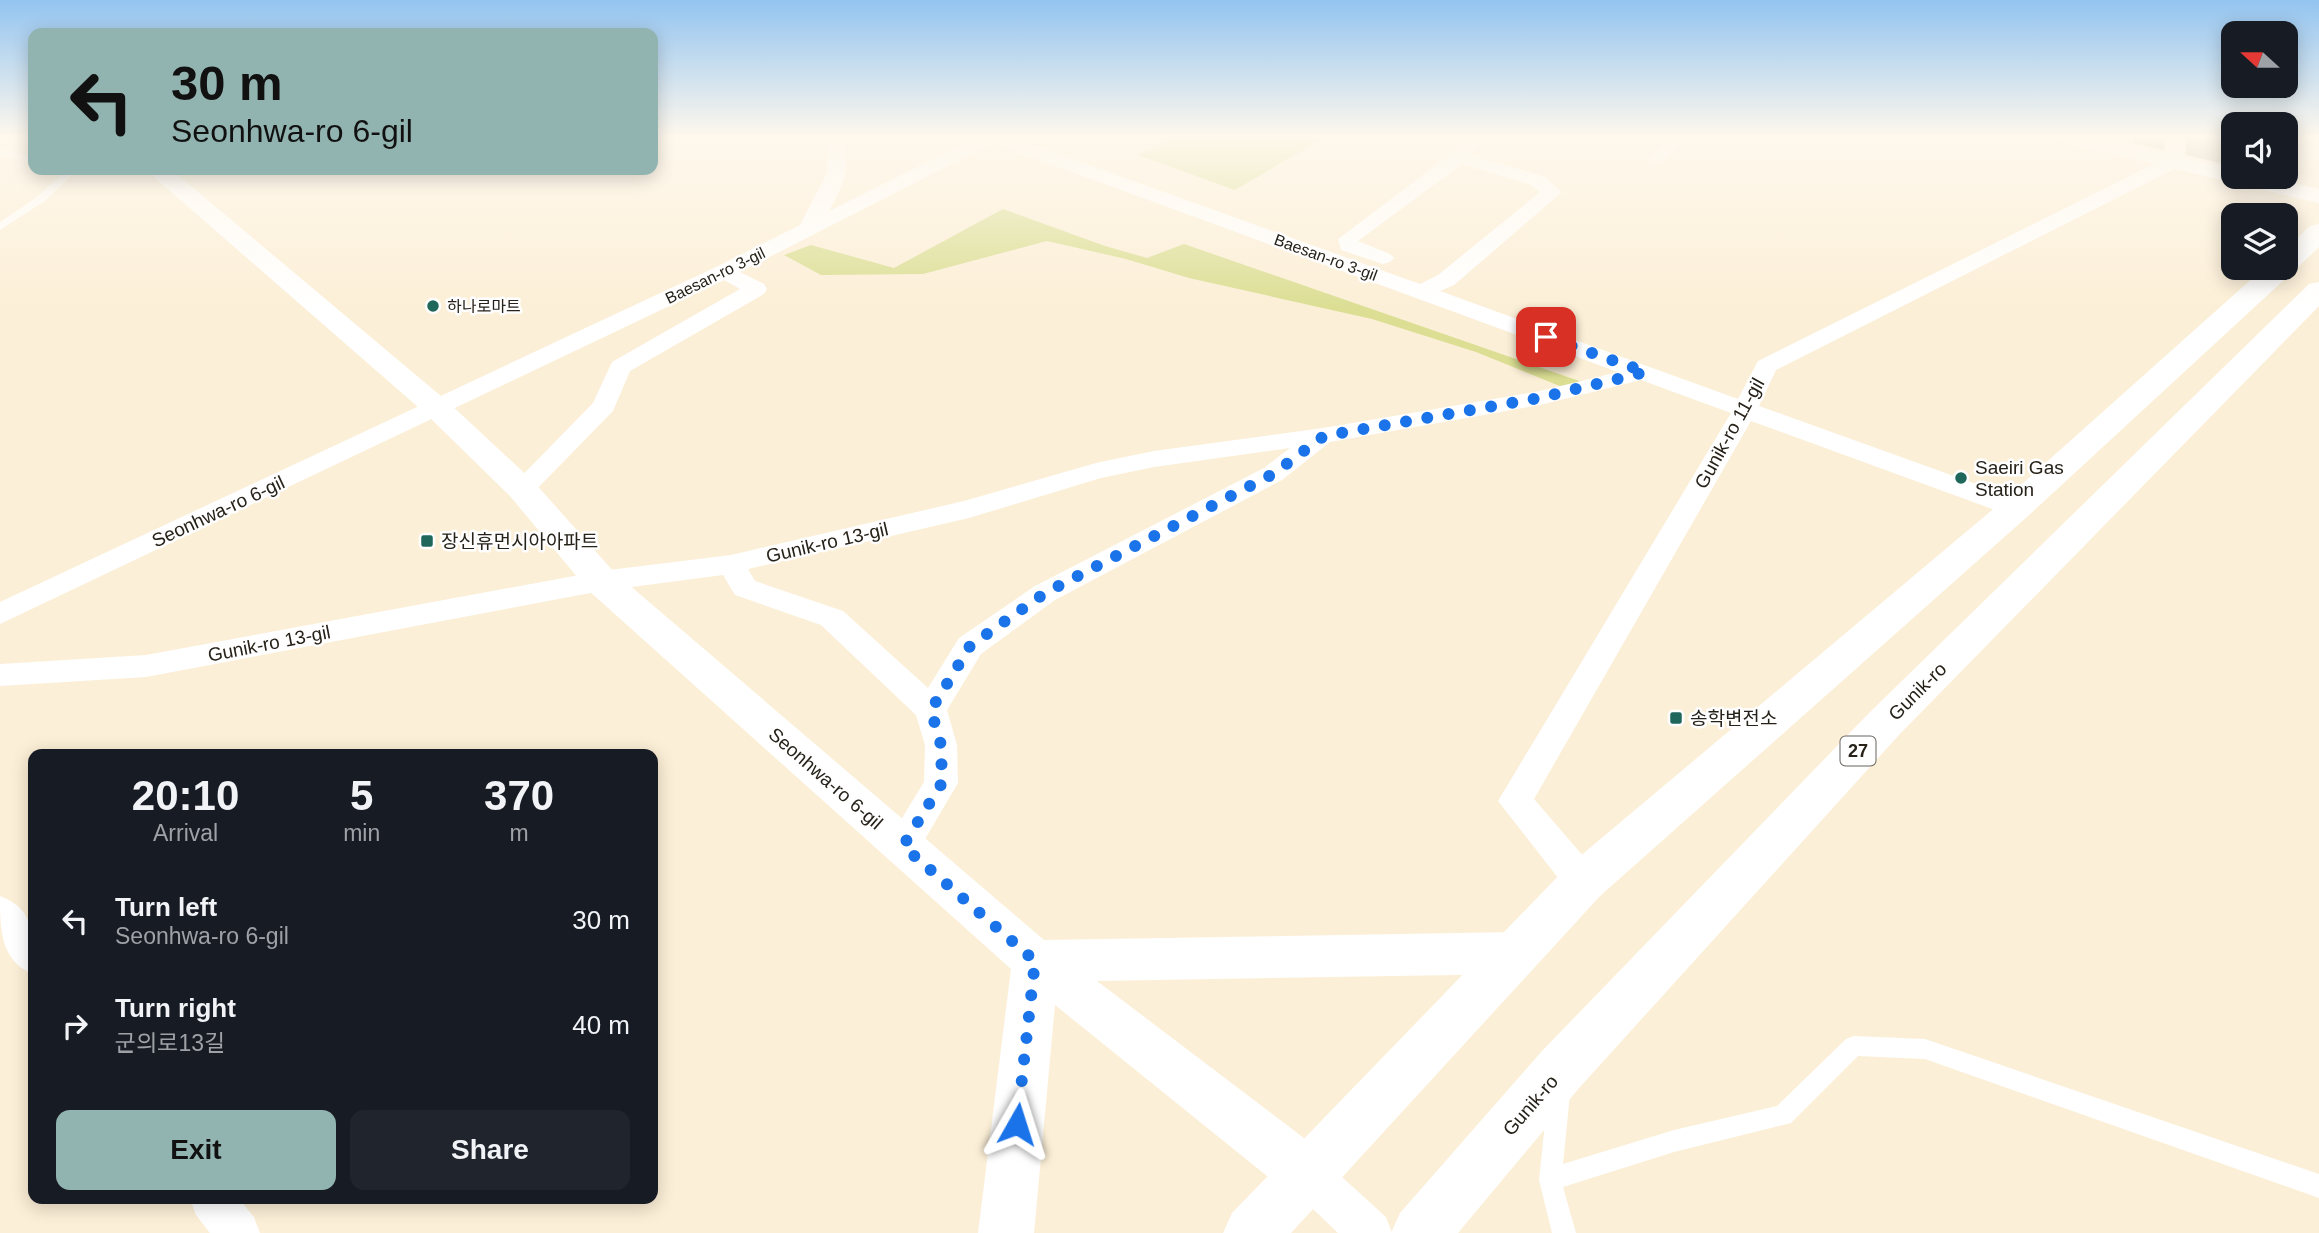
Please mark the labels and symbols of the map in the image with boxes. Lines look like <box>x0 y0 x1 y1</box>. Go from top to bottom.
north arrow <box>2221 21 2298 98</box>
street label: Baesan-ro 3-gil <box>1272 231 1380 284</box>
street label: Baesan-ro 3-gil <box>663 244 768 307</box>
marker: 하나로마트 <box>425 298 441 314</box>
place label: 하나로마트 <box>447 298 521 315</box>
pin <box>1516 307 1576 367</box>
street label: Gunik-ro 11-gil <box>1690 374 1768 492</box>
place label: Saeiri Gas Station <box>1975 457 2064 500</box>
marker: Saeiri Gas Station <box>1953 470 1969 486</box>
street label: Seonhwa-ro 6-gil <box>149 472 288 551</box>
street label: Gunik-ro 13-gil <box>764 518 890 567</box>
place label: 장신휴먼시아아파트 <box>441 531 598 552</box>
marker: 장신휴먼시아아파트 <box>419 533 435 549</box>
street label: Gunik-ro 13-gil <box>206 621 332 666</box>
street label: Gunik-ro <box>1884 658 1951 725</box>
place label: 송학변전소 <box>1690 708 1777 729</box>
marker: 송학변전소 <box>1668 710 1684 726</box>
street label: Seonhwa-ro 6-gil <box>765 723 887 833</box>
road number: 27 <box>1840 736 1876 766</box>
street label: Gunik-ro <box>1499 1071 1562 1140</box>
position arrow <box>980 1087 1054 1161</box>

